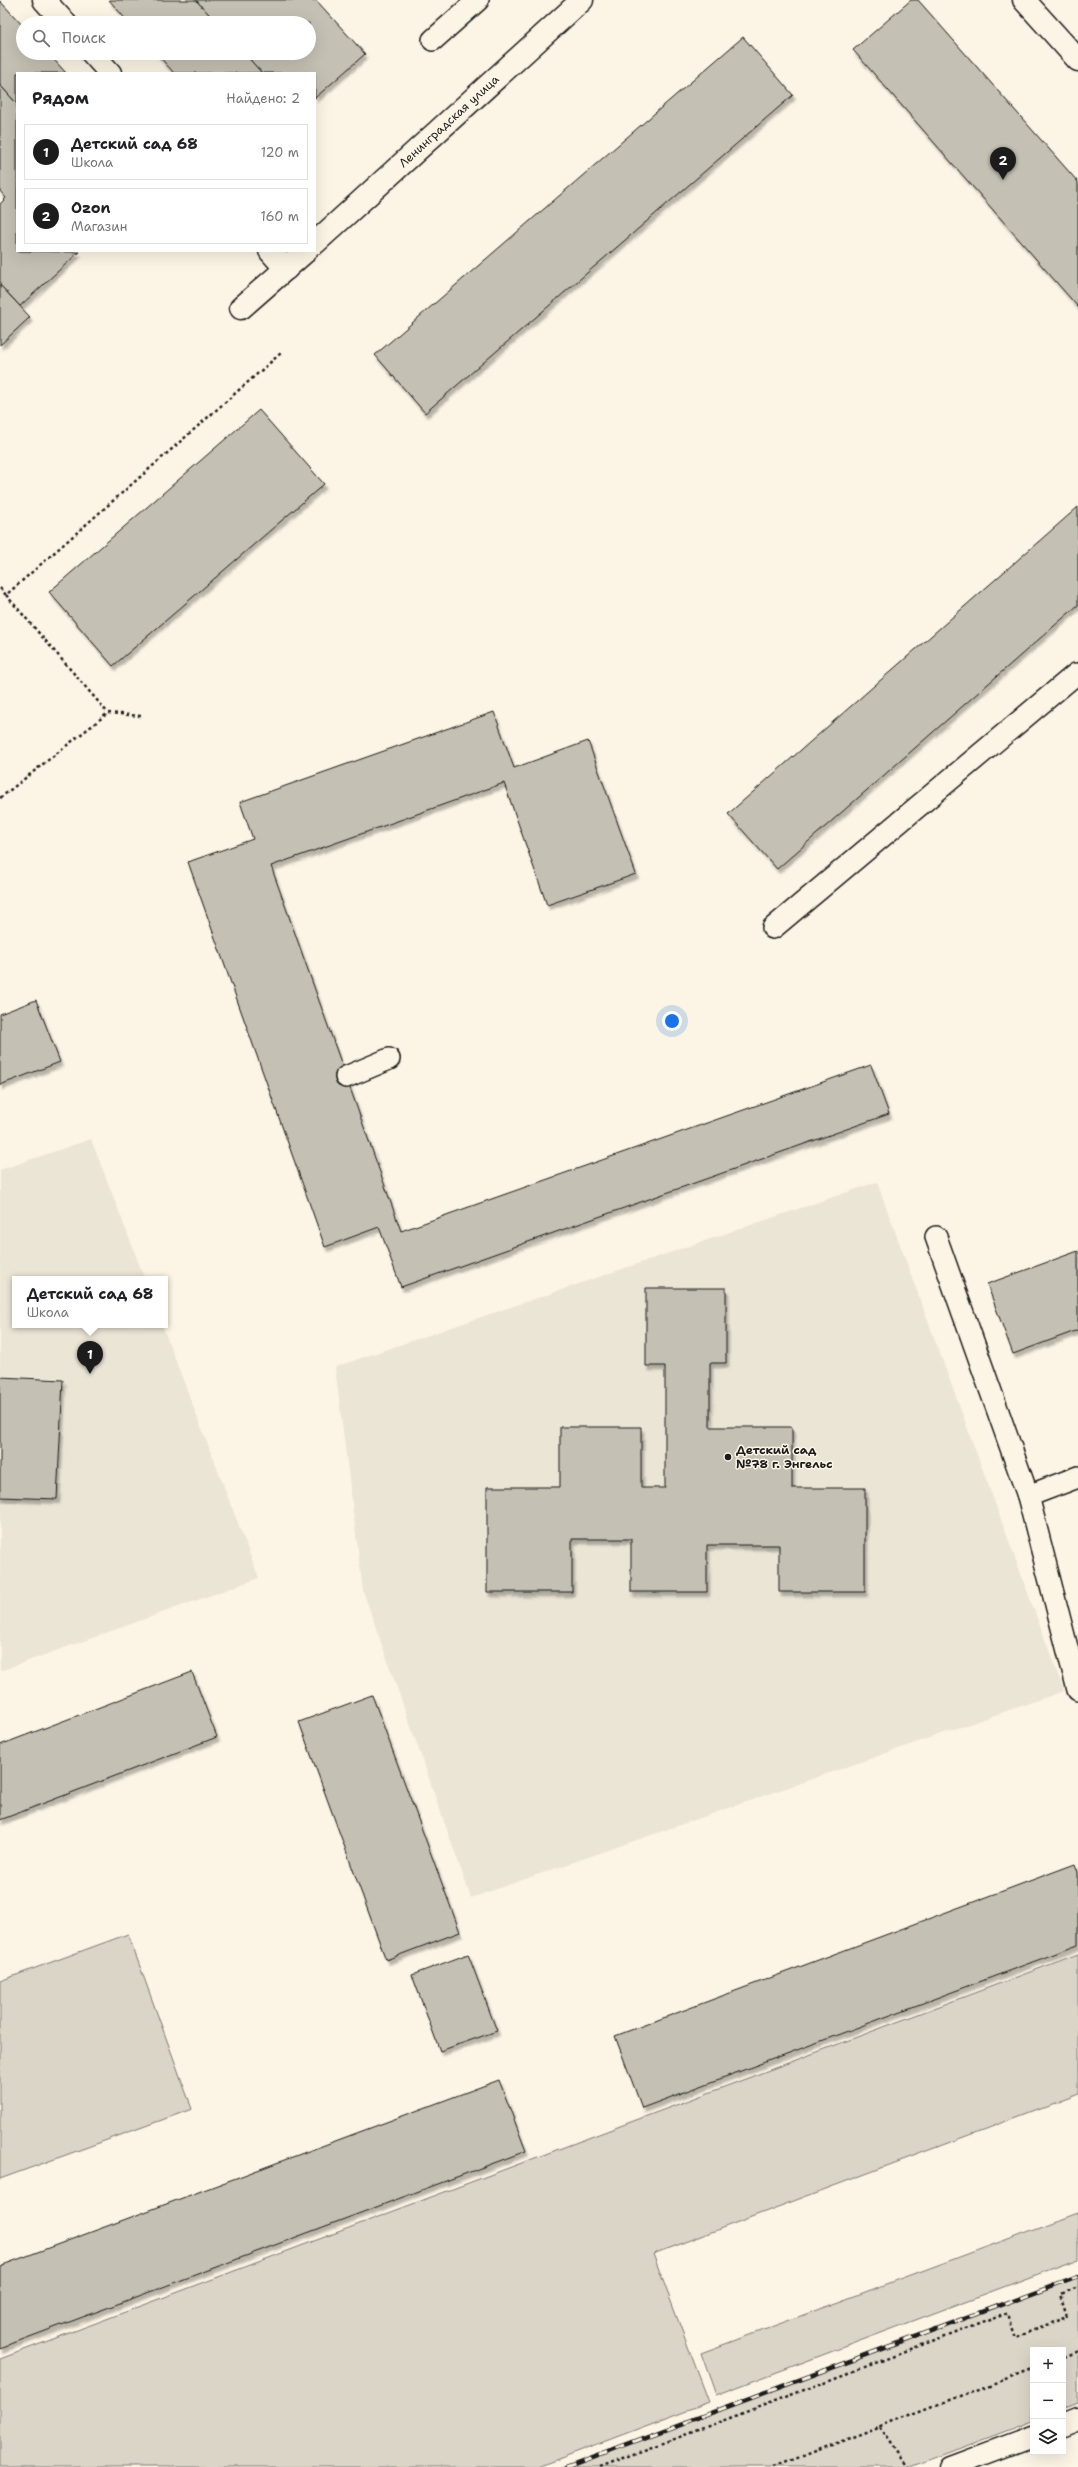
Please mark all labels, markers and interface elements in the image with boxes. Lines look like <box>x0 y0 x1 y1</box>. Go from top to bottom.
search box <box>16 16 316 60</box>
icon: search <box>30 27 52 49</box>
text: Поиск <box>62 28 106 48</box>
street label: Ленинградская улица <box>395 71 503 171</box>
text: Рядом <box>32 87 89 109</box>
text: Найдено: 2 <box>226 90 300 107</box>
text: Детский сад 68 <box>71 134 198 154</box>
text: 1 <box>43 144 49 161</box>
text: 120 m <box>261 144 299 161</box>
pin: 2 <box>990 147 1016 180</box>
text: Школа <box>71 154 113 171</box>
text: Ozon <box>71 198 111 218</box>
text: 2 <box>41 208 51 225</box>
text: 160 m <box>261 208 299 225</box>
text: Магазин <box>71 218 127 235</box>
your location <box>662 1011 682 1031</box>
popup <box>12 1276 168 1328</box>
text: Детский сад 68 <box>27 1284 153 1304</box>
text: Школа <box>27 1304 69 1321</box>
pin: 1 <box>77 1341 103 1374</box>
place label: Детский сад №78 г. Энгельс <box>736 1442 833 1472</box>
marker: Детский сад №78 г. Энгельс <box>723 1452 733 1462</box>
map controls <box>1030 2347 1066 2455</box>
button: + <box>1030 2347 1066 2383</box>
button: − <box>1030 2383 1066 2419</box>
button: layers <box>1030 2419 1066 2455</box>

